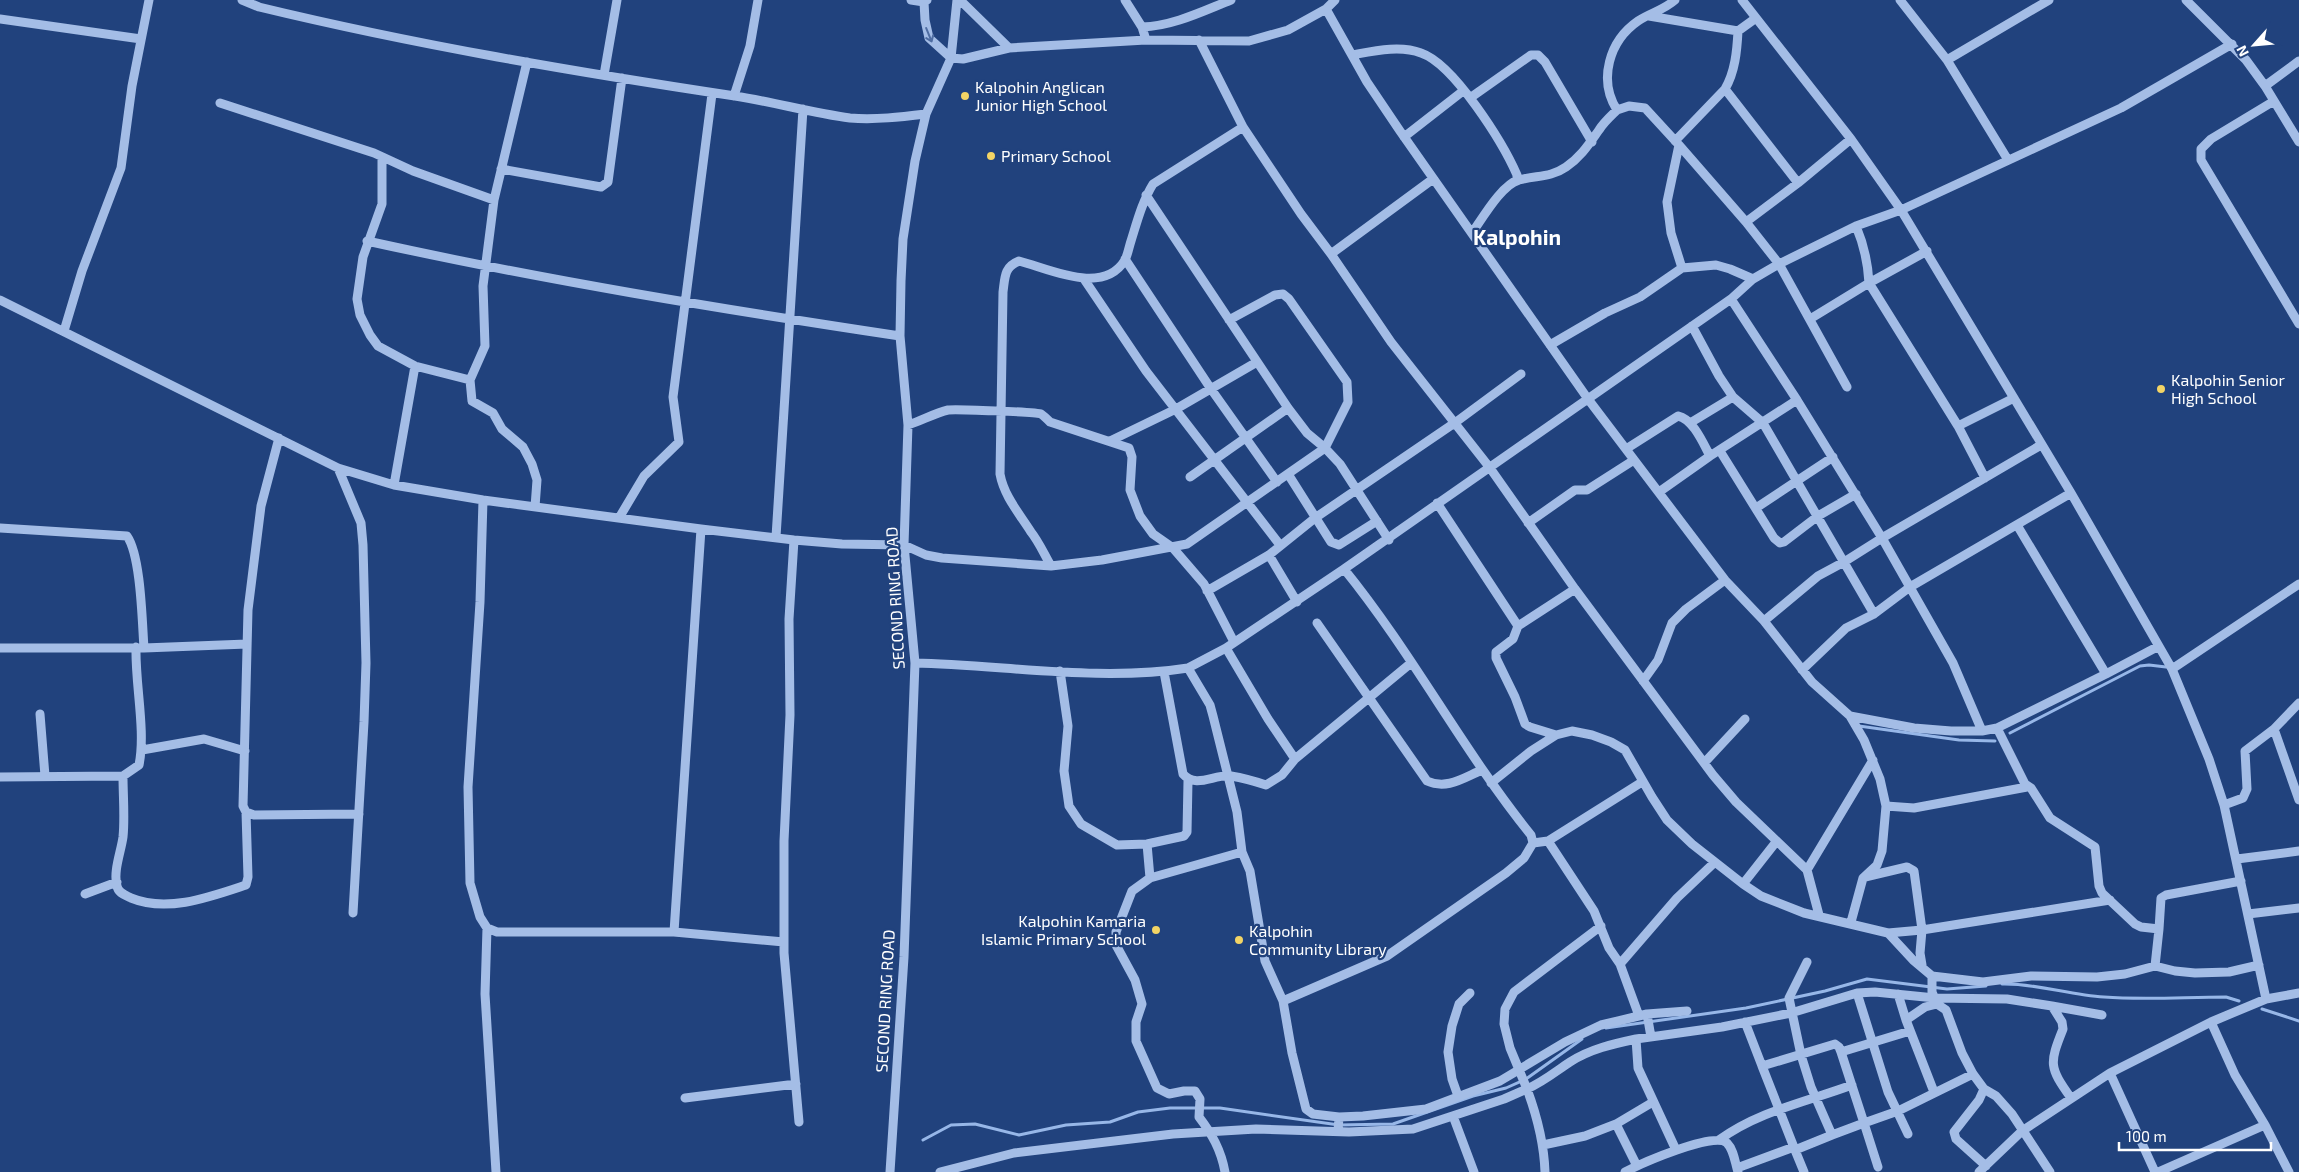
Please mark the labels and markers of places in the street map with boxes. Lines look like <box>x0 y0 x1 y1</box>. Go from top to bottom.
place label: Kalpohin Anglican Junior High School <box>975 77 1107 114</box>
marker: Kalpohin Anglican Junior High School <box>959 90 971 102</box>
place label: Primary School <box>1001 146 1111 165</box>
marker: Primary School <box>985 150 997 162</box>
place label: Kalpohin Senior High School <box>2171 370 2285 407</box>
marker: Kalpohin Senior High School <box>2155 383 2167 395</box>
place label: Kalpohin Kamaria Islamic Primary School <box>981 911 1146 948</box>
place label: Kalpohin Community Library <box>1249 921 1387 958</box>
marker: Kalpohin Kamaria Islamic Primary School <box>1150 924 1162 936</box>
marker: Kalpohin Community Library <box>1233 934 1245 946</box>

